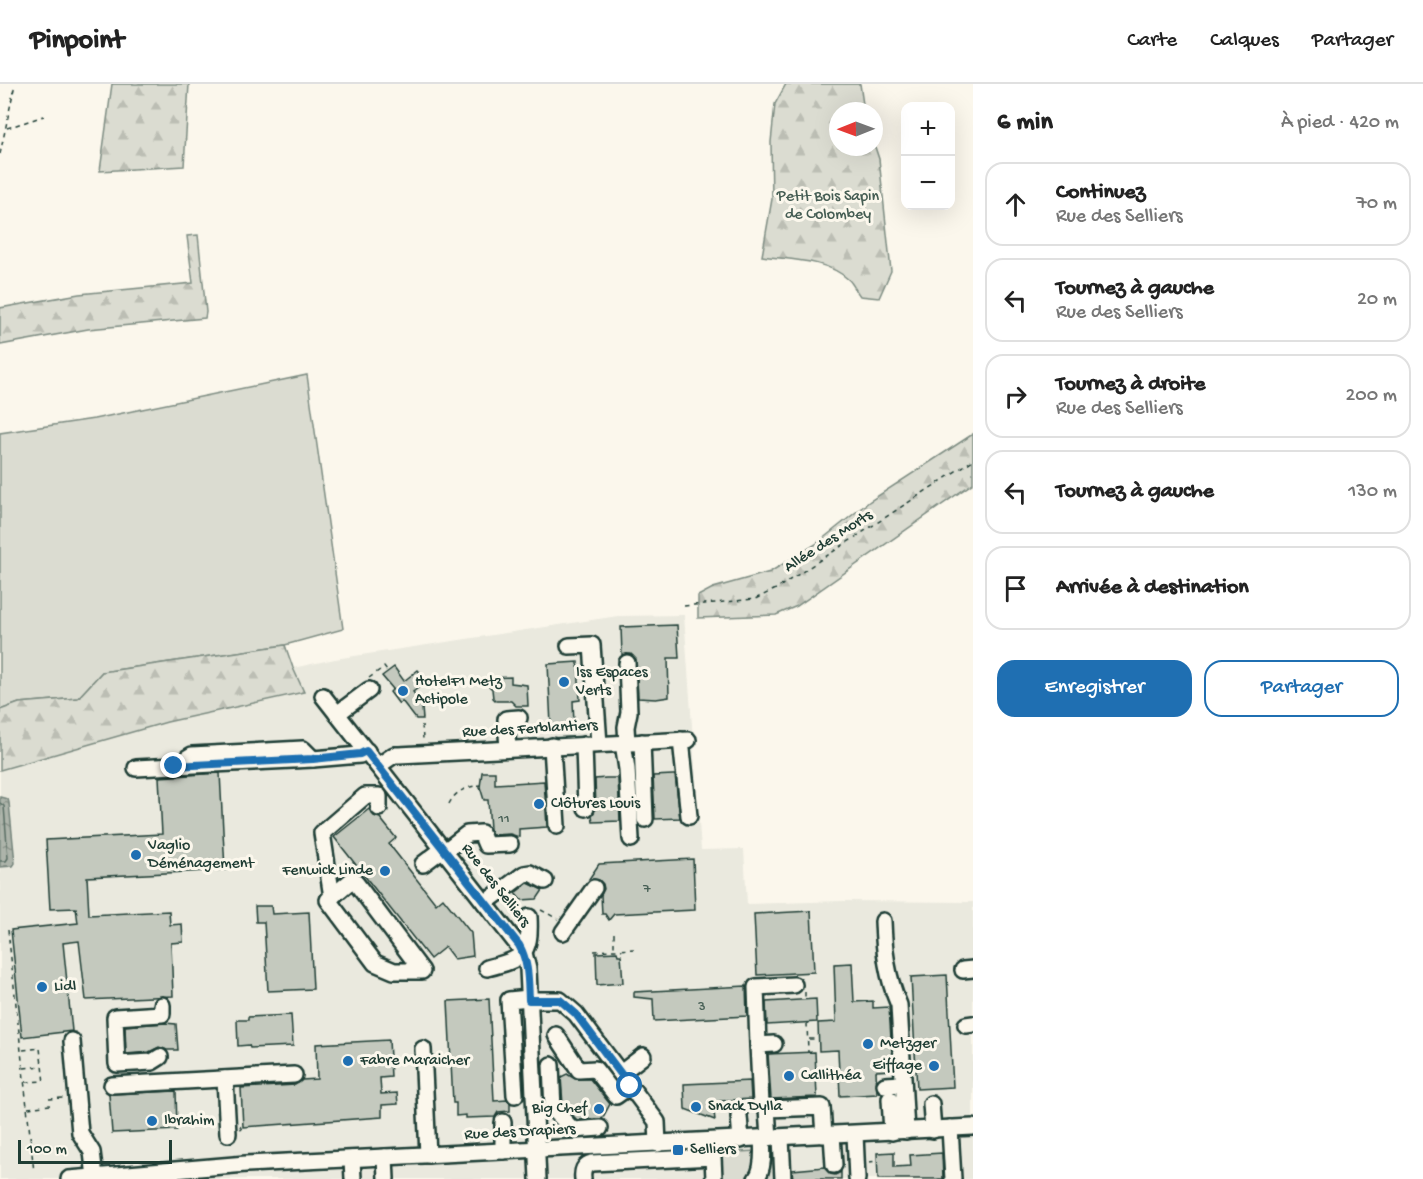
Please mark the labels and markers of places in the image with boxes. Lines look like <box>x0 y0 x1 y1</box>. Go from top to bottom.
place label: Iss Espaces Verts <box>575 664 649 701</box>
place label: HotelF1 Metz Actipole <box>415 673 503 710</box>
marker: Iss Espaces Verts <box>557 675 571 689</box>
marker: HotelF1 Metz Actipole <box>396 684 410 698</box>
place label: Clôtures Louis <box>551 795 641 814</box>
marker: Clôtures Louis <box>532 797 546 811</box>
place label: Vaglio Déménagement <box>147 837 255 874</box>
marker: Vaglio Déménagement <box>129 848 143 862</box>
place label: Fenwick Linde <box>281 862 374 881</box>
marker: Fenwick Linde <box>378 864 392 878</box>
place label: Lidl <box>54 978 76 997</box>
marker: Lidl <box>35 980 49 994</box>
place label: Metzger <box>880 1035 937 1054</box>
marker: Metzger <box>861 1037 875 1051</box>
place label: Fabre Maraicher <box>359 1052 471 1071</box>
marker: Fabre Maraicher <box>341 1054 355 1068</box>
place label: Eiffage <box>873 1057 923 1076</box>
marker: Eiffage <box>927 1059 941 1073</box>
place label: Callithéa <box>801 1067 862 1086</box>
marker: Callithéa <box>782 1069 796 1083</box>
place label: Snack Dylla <box>708 1098 784 1117</box>
place label: Big Chef <box>531 1100 588 1119</box>
marker: Snack Dylla <box>689 1100 703 1114</box>
marker: Big Chef <box>592 1102 606 1116</box>
place label: Ibrahim <box>164 1112 215 1131</box>
marker: Ibrahim <box>145 1114 159 1128</box>
place label: Selliers <box>690 1141 737 1160</box>
marker: Selliers <box>671 1143 685 1157</box>

